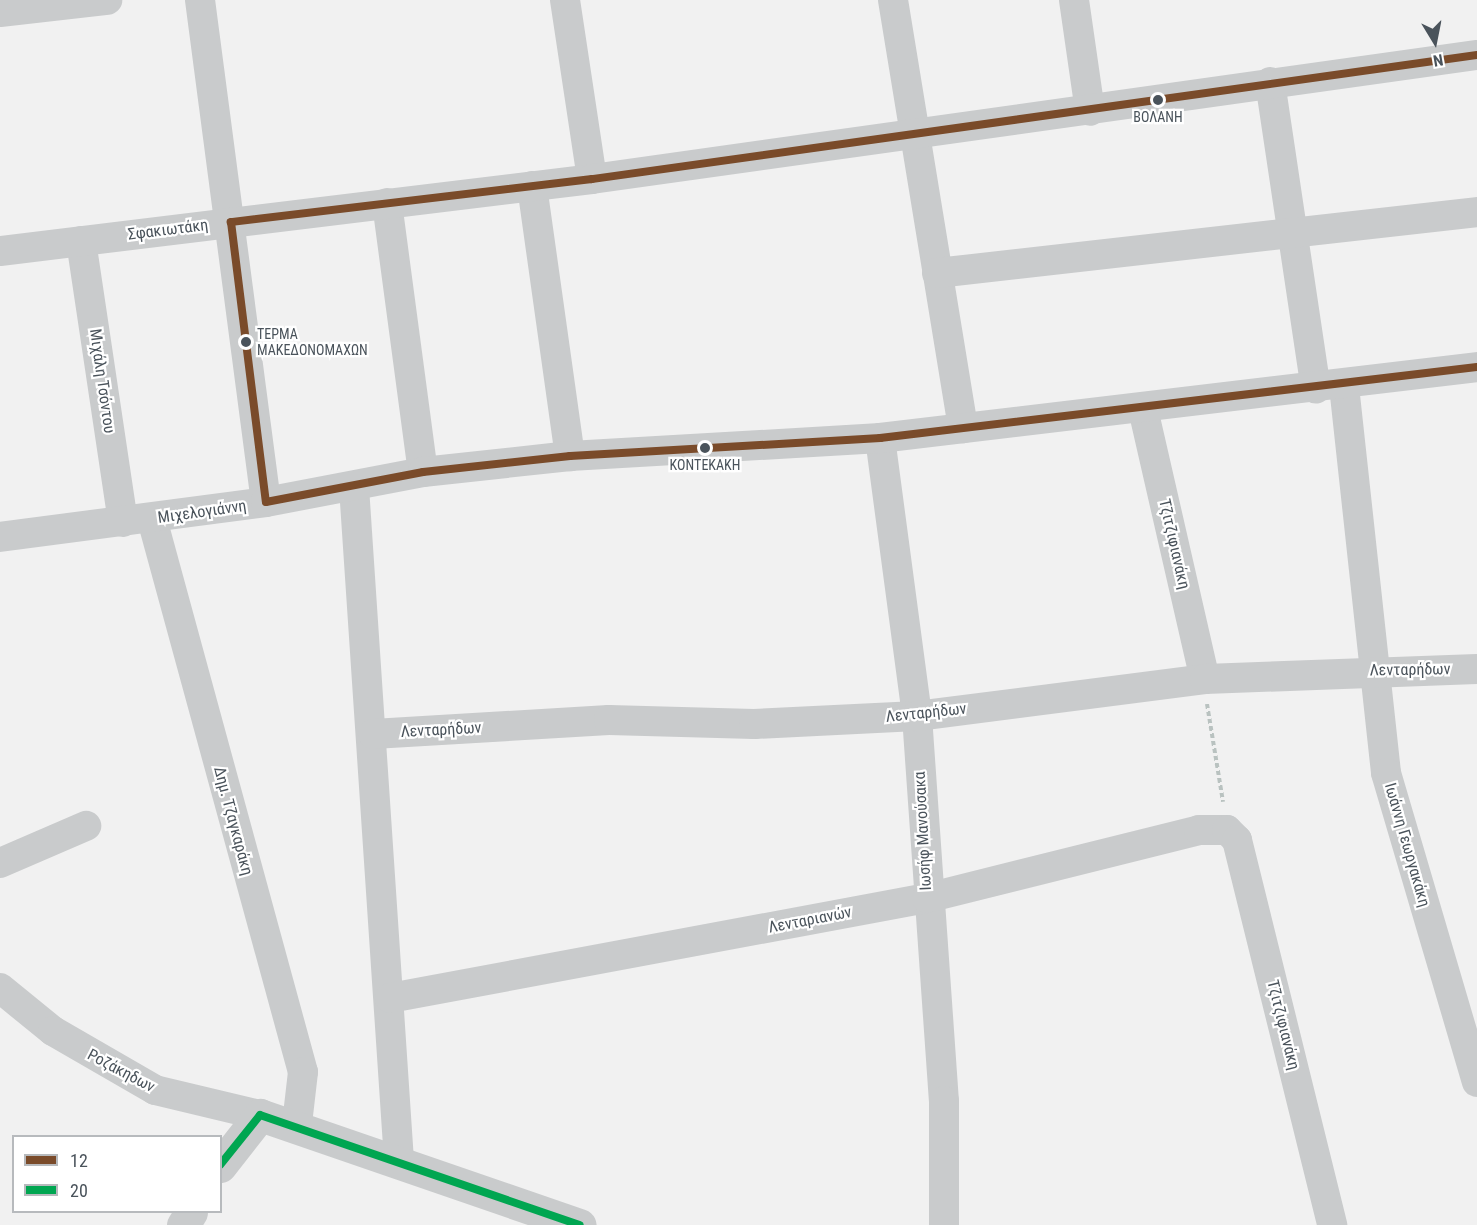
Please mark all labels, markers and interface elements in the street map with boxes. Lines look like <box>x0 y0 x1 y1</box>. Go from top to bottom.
north arrow <box>1405 12 1465 72</box>
text: N <box>1432 50 1445 70</box>
marker: ΒΟΛΑΝΗ <box>1152 94 1164 106</box>
place label: ΒΟΛΑΝΗ <box>1133 109 1183 125</box>
street label: Σφακιωτάκη <box>127 216 209 244</box>
place label: ΤΕΡΜΑ ΜΑΚΕΔΟΝΟΜΑΧΩΝ <box>257 326 368 358</box>
street label: Μιχάλη Τσόντου <box>85 327 119 435</box>
marker: ΤΕΡΜΑ ΜΑΚΕΔΟΝΟΜΑΧΩΝ <box>240 336 252 348</box>
marker: ΚΟΝΤΕΚΑΚΗ <box>699 442 711 454</box>
place label: ΚΟΝΤΕΚΑΚΗ <box>670 457 740 473</box>
street label: Μιχελογιάννη <box>156 496 248 528</box>
street label: Τζιτζιφιανάκη <box>1154 497 1194 591</box>
street label: Λενταρήδων <box>1369 660 1451 680</box>
street label: Λενταρήδων <box>885 699 967 727</box>
street label: Λενταρήδων <box>400 718 482 742</box>
street label: Δημ. Τζαγκαράκη <box>209 765 257 877</box>
street label: Ιωσήφ Μανούσακα <box>910 771 936 891</box>
street label: Ιωάννη Γεωργακάκη <box>1380 781 1434 909</box>
street label: Λενταριανών <box>767 903 853 937</box>
street label: Τζιτζιφιανάκη <box>1263 978 1303 1072</box>
street label: Ροζάκηδων <box>84 1045 158 1097</box>
legend <box>12 1135 222 1213</box>
text: 12 <box>70 1150 88 1171</box>
text: 20 <box>70 1180 88 1201</box>

